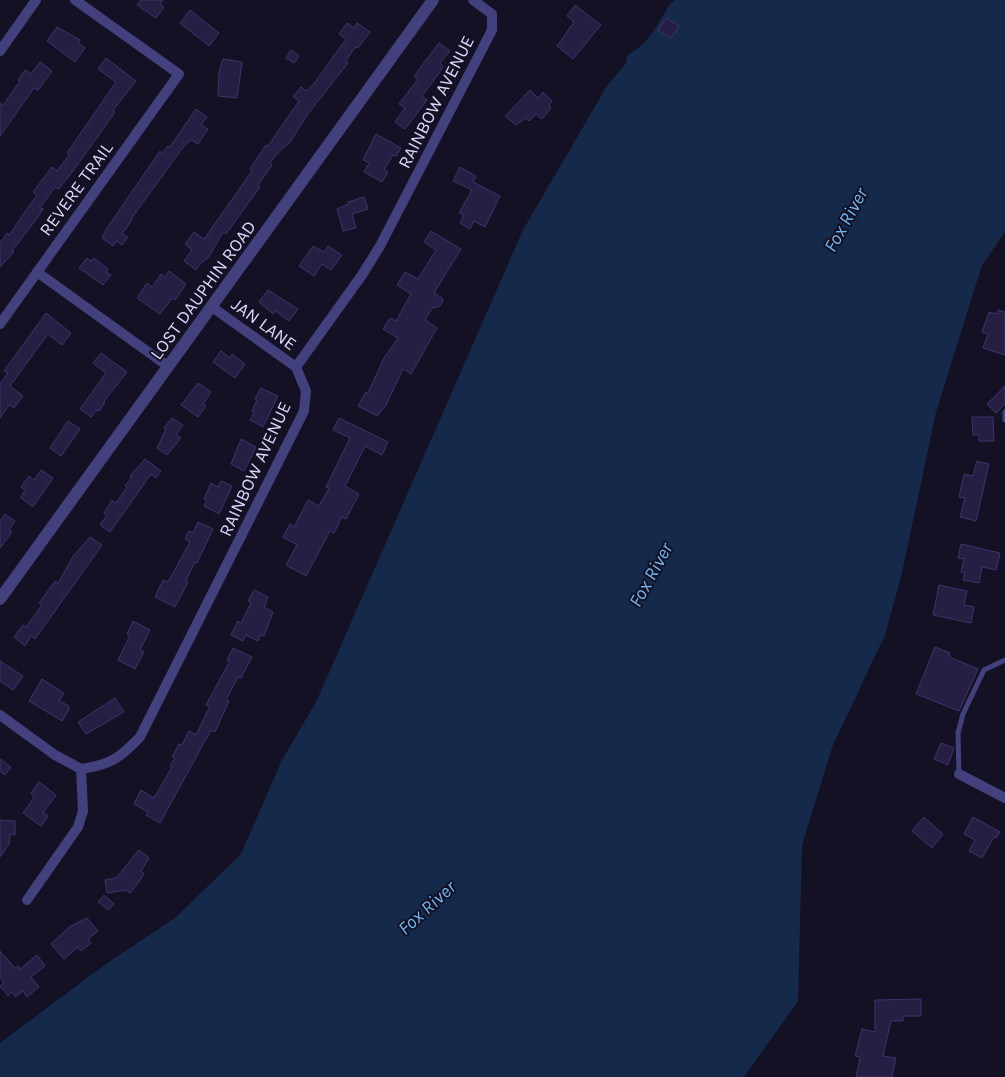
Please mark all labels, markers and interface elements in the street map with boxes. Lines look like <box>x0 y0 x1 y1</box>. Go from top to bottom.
street label: RAINBOW AVENUE <box>393 32 479 172</box>
street label: REVERE TRAIL <box>35 137 118 240</box>
water label: Fox River <box>819 183 873 256</box>
street label: LOST DAUPHIN ROAD <box>145 216 261 364</box>
street label: JAN LANE <box>227 293 301 355</box>
street label: RAINBOW AVENUE <box>214 398 296 540</box>
water label: Fox River <box>624 538 678 611</box>
water label: Fox River <box>394 875 462 940</box>

